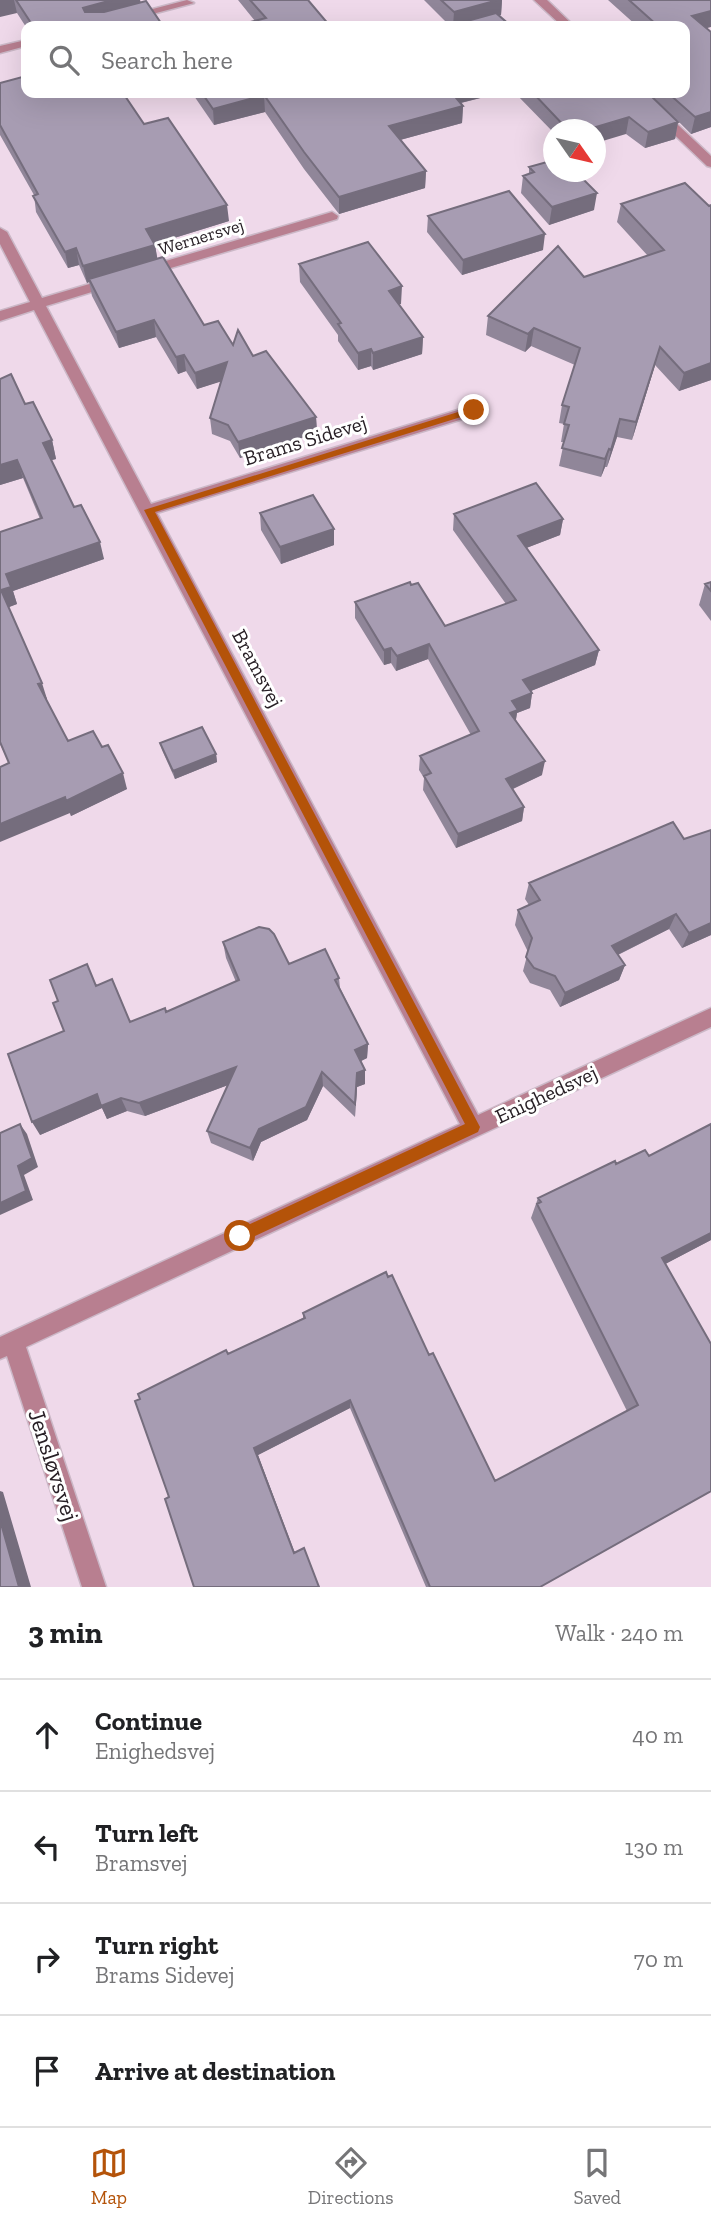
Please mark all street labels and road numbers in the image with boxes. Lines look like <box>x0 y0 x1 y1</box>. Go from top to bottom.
street label: Wernersvej <box>156 214 246 260</box>
street label: Brams Sidevej <box>240 409 370 472</box>
street label: Bramsvej <box>226 625 289 712</box>
street label: Enighedsvej <box>491 1060 601 1129</box>
street label: Jensløvsvej <box>22 1405 86 1525</box>

